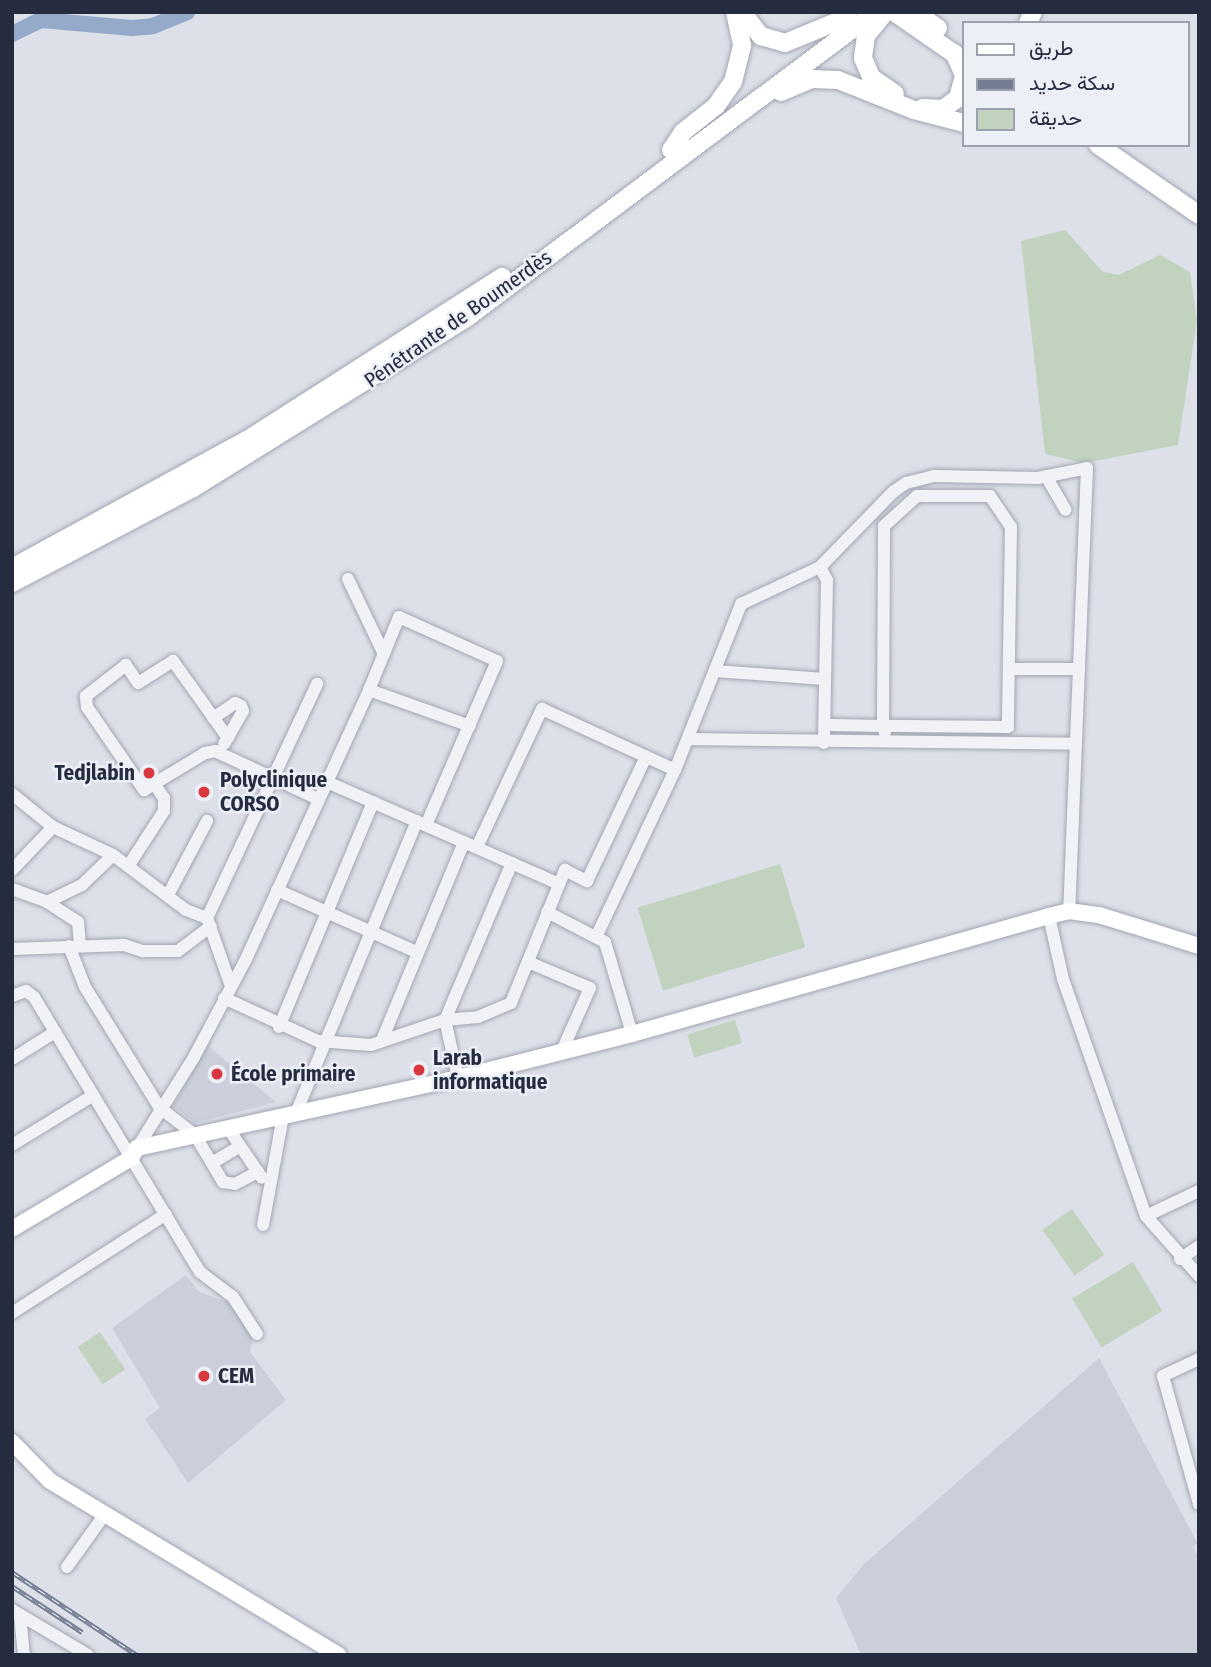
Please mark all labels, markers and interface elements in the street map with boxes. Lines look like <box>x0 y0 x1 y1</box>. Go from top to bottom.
legend <box>962 21 1190 147</box>
text: طريق <box>1029 35 1074 61</box>
text: سكة حديد <box>1029 70 1115 96</box>
text: حديقة <box>1029 105 1082 131</box>
street label: Pénétrante de Boumerdès <box>359 245 557 393</box>
place label: Tedjlabin <box>54 760 135 786</box>
marker: Tedjlabin <box>141 765 157 781</box>
place label: Polyclinique CORSO <box>220 767 327 817</box>
marker: Polyclinique CORSO <box>194 782 214 802</box>
place label: Larab informatique <box>433 1045 547 1095</box>
place label: École primaire <box>231 1061 355 1087</box>
marker: Larab informatique <box>411 1062 427 1078</box>
marker: École primaire <box>209 1066 225 1082</box>
place label: CEM <box>218 1363 254 1389</box>
marker: CEM <box>196 1368 212 1384</box>

